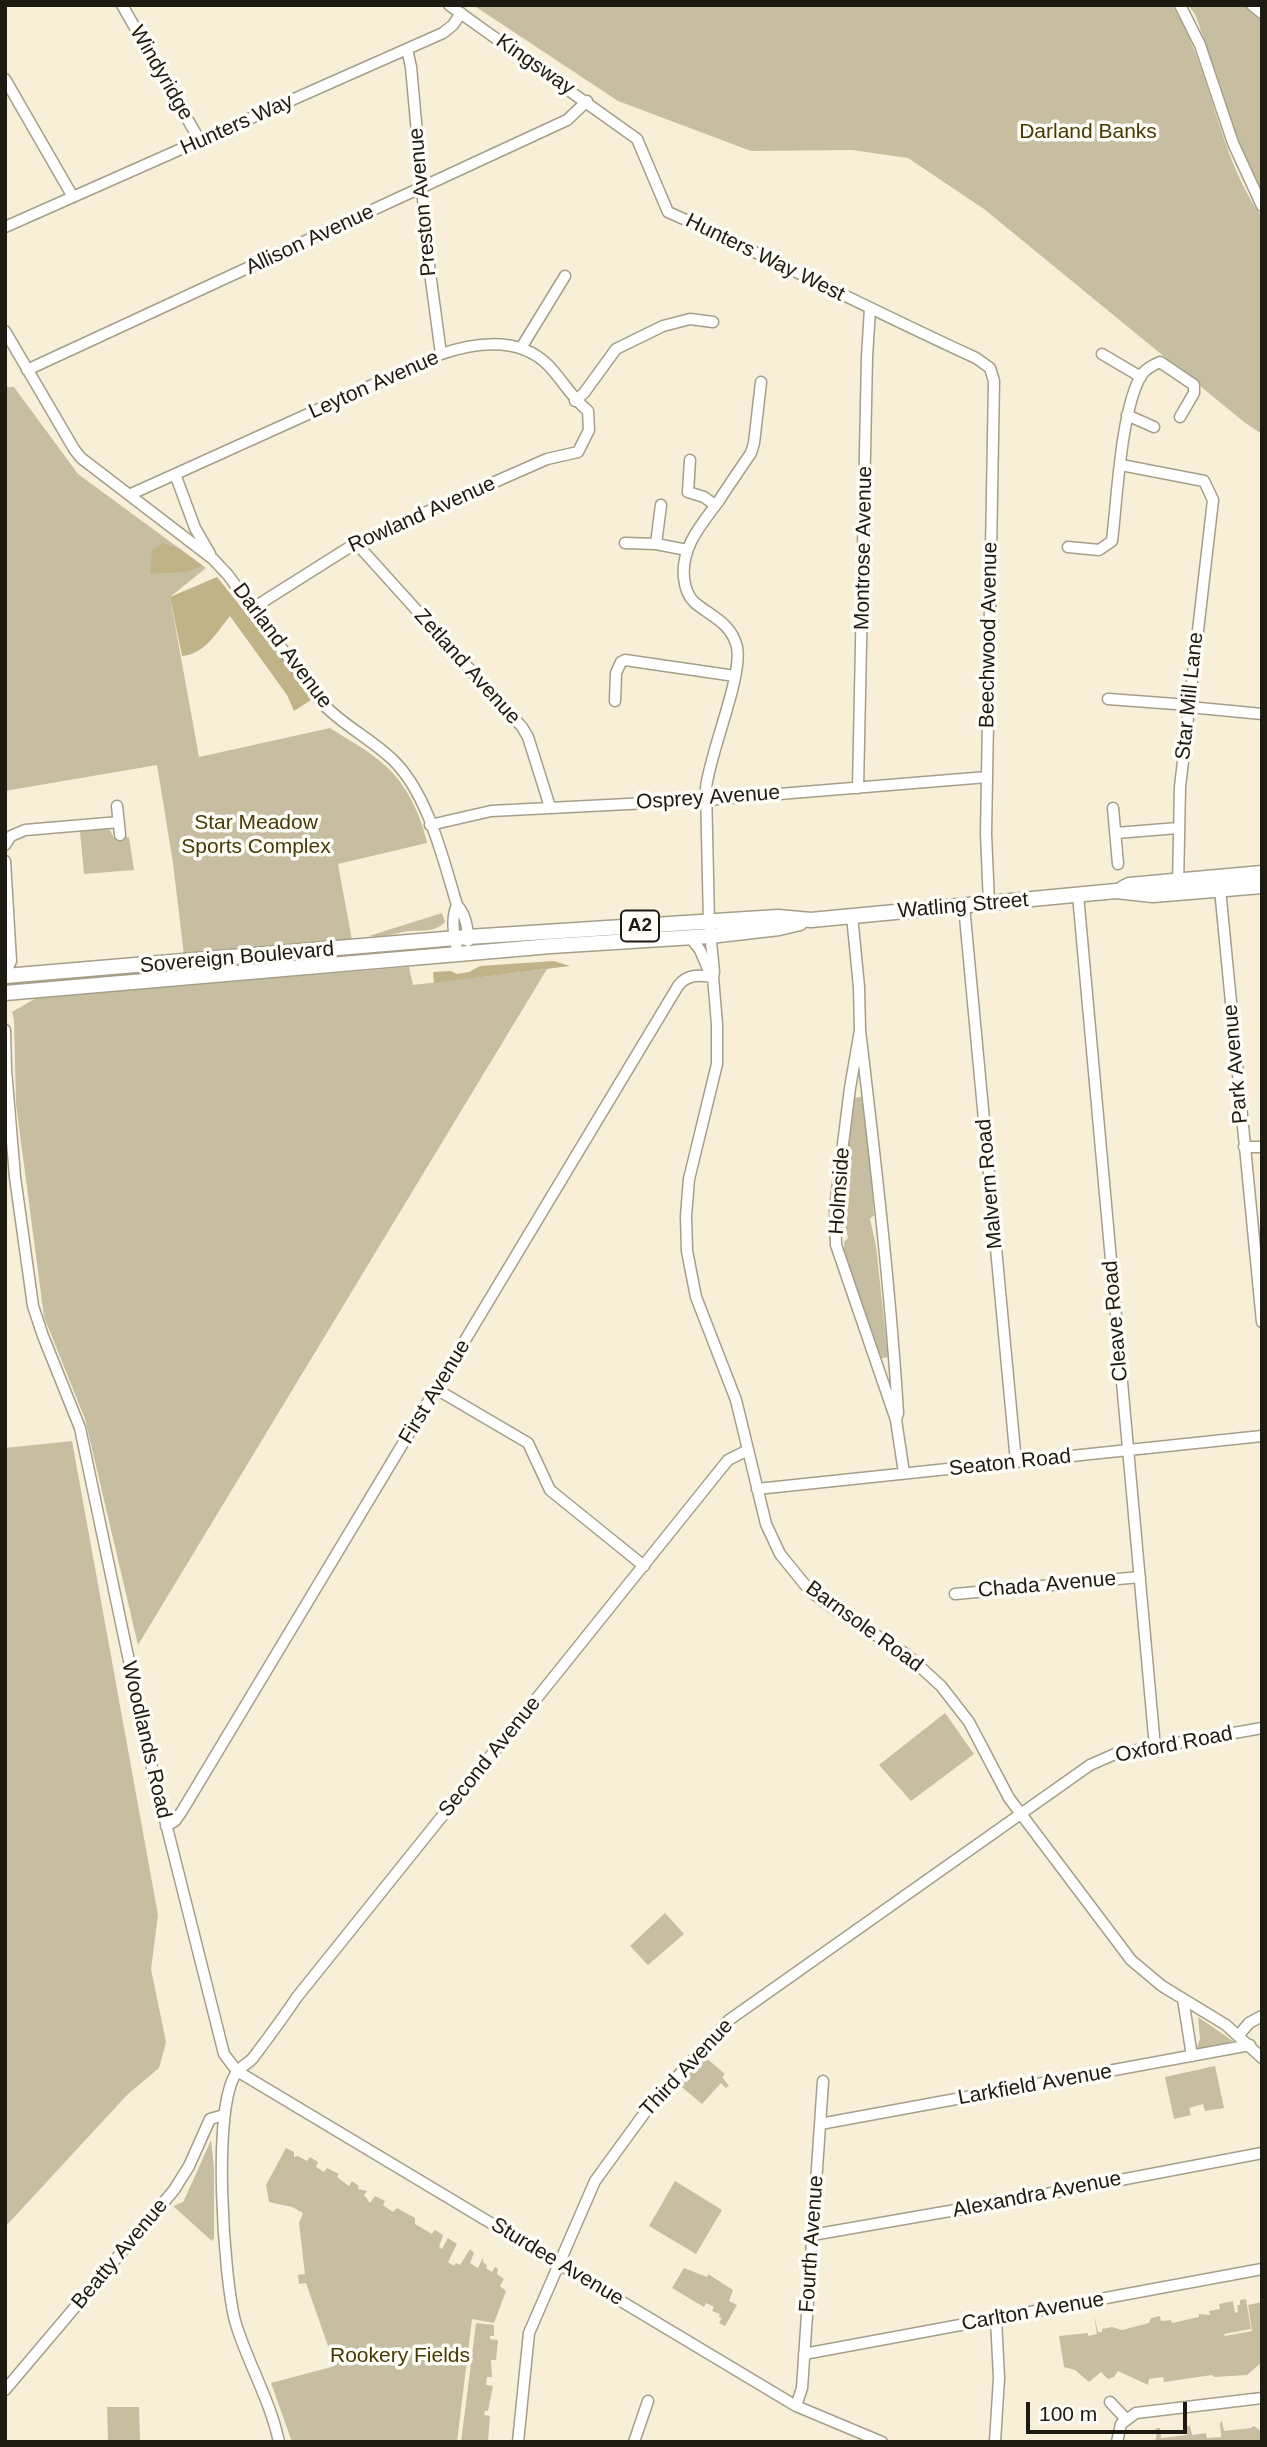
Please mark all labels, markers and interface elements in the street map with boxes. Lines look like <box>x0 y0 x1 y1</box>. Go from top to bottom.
street label: Windyridge <box>124 21 198 125</box>
street label: Kingsway <box>491 29 579 101</box>
street label: Hunters Way <box>177 89 297 161</box>
park label: Darland Banks <box>1019 119 1157 145</box>
street label: Preston Avenue <box>404 127 442 277</box>
street label: Allison Avenue <box>242 199 378 281</box>
street label: Hunters Way West <box>681 209 849 307</box>
street label: Leyton Avenue <box>305 345 443 425</box>
street label: Montrose Avenue <box>850 466 878 630</box>
street label: Rowland Avenue <box>345 471 499 559</box>
street label: Beechwood Avenue <box>975 542 1003 728</box>
street label: Darland Avenue <box>227 578 337 714</box>
street label: Zetland Avenue <box>409 604 525 730</box>
street label: Star Mill Lane <box>1171 631 1209 761</box>
street label: Osprey Avenue <box>635 780 781 816</box>
park label: Star Meadow Sports Complex <box>181 810 331 860</box>
street label: Watling Street <box>897 888 1029 924</box>
road number: A2 <box>621 910 659 942</box>
street label: Sovereign Boulevard <box>139 937 335 979</box>
street label: Park Avenue <box>1218 1003 1254 1125</box>
street label: Malvern Road <box>972 1118 1008 1250</box>
street label: Holmside <box>824 1146 856 1236</box>
street label: Cleave Road <box>1098 1259 1134 1383</box>
street label: First Avenue <box>394 1335 476 1449</box>
street label: Seaton Road <box>948 1444 1072 1482</box>
street label: Chada Avenue <box>977 1566 1117 1604</box>
street label: Barnsole Road <box>800 1576 928 1678</box>
street label: Woodlands Road <box>116 1659 176 1821</box>
street label: Second Avenue <box>434 1692 546 1822</box>
street label: Oxford Road <box>1113 1721 1235 1769</box>
street label: Third Avenue <box>635 2014 739 2122</box>
street label: Larkfield Avenue <box>956 2059 1114 2111</box>
street label: Alexandra Avenue <box>951 2166 1123 2224</box>
street label: Fourth Avenue <box>795 2175 829 2313</box>
street label: Beatty Avenue <box>67 2194 173 2314</box>
street label: Sturdee Avenue <box>486 2213 628 2311</box>
street label: Carlton Avenue <box>960 2287 1106 2337</box>
park label: Rookery Fields <box>330 2343 470 2369</box>
scale bar <box>1029 2388 1190 2432</box>
text: 100 m <box>1039 2402 1097 2425</box>

